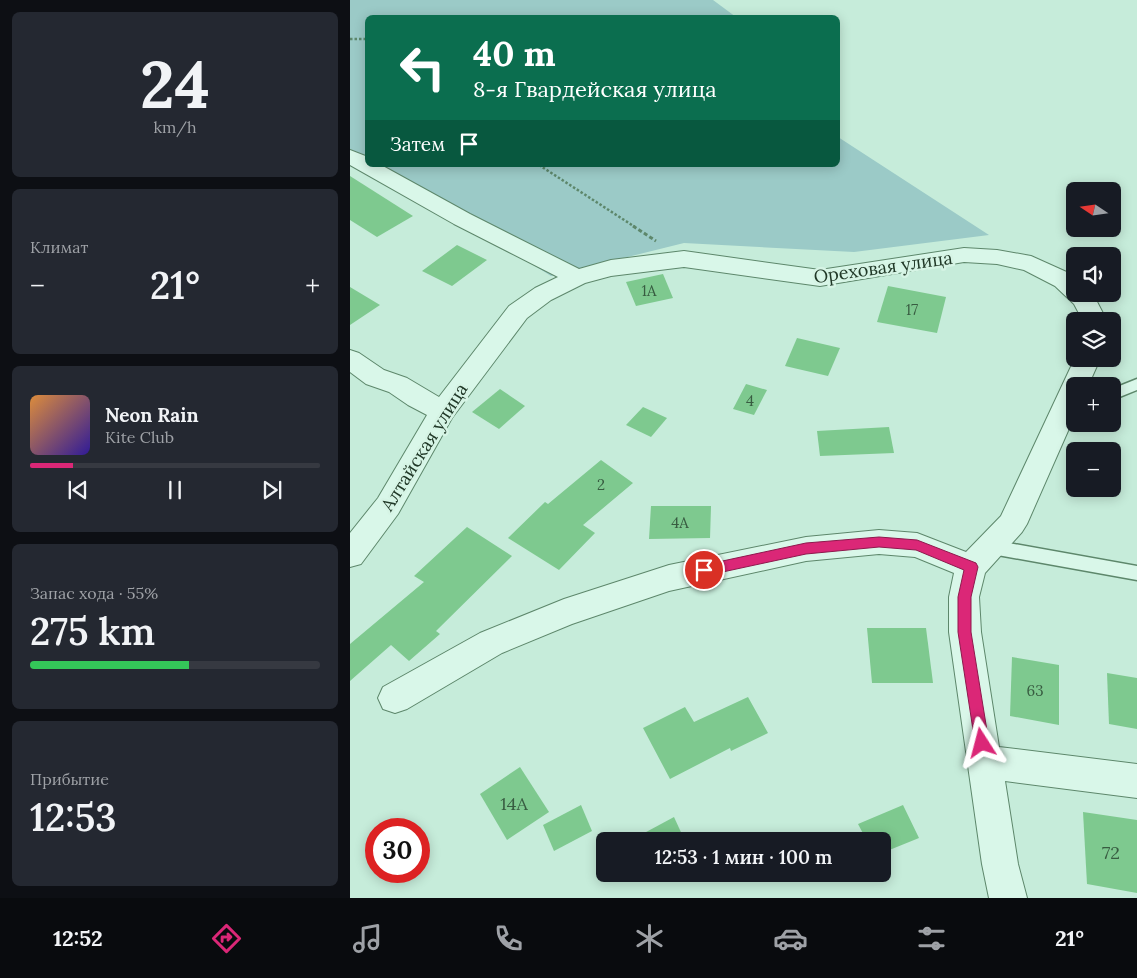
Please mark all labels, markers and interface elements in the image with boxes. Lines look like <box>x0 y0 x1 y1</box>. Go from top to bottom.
text: 40 m <box>473 31 556 76</box>
icon: left <box>390 35 455 100</box>
text: 24 <box>140 43 210 126</box>
text: 8-я Гвардейская улица <box>473 75 717 103</box>
text: km/h <box>153 117 197 137</box>
icon: arrive <box>455 130 483 158</box>
text: Затем <box>390 132 445 156</box>
north arrow <box>1066 182 1121 238</box>
map controls <box>1066 182 1121 497</box>
text: Климат <box>30 237 88 257</box>
street label: Ореховая улица <box>812 246 954 288</box>
button: sound <box>1066 247 1121 302</box>
text: 21° <box>150 261 200 309</box>
text: − <box>30 268 45 304</box>
text: + <box>305 268 320 304</box>
house number: 1А <box>641 281 657 300</box>
house number: 17 <box>906 300 918 319</box>
button: layers <box>1066 312 1121 367</box>
button: + <box>1066 377 1121 432</box>
street label: Алтайская улица <box>375 379 472 516</box>
house number: 4 <box>746 391 754 410</box>
text: Neon Rain <box>105 403 199 427</box>
text: Kite Club <box>105 427 174 447</box>
button: − <box>1066 442 1121 497</box>
house number: 2 <box>597 475 605 494</box>
icon: previous <box>64 476 92 504</box>
icon: pause <box>161 476 189 504</box>
icon: next <box>258 476 286 504</box>
house number: 4А <box>671 513 689 532</box>
pin <box>683 549 725 591</box>
icon: arrive <box>690 556 718 584</box>
text: Запас хода · 55% <box>30 583 158 603</box>
text: 275 km <box>30 607 155 655</box>
house number: 63 <box>1026 681 1044 700</box>
position arrow <box>955 716 1007 768</box>
text: Прибытие <box>30 769 109 789</box>
house number: 14А <box>500 792 529 815</box>
text: 12:53 <box>30 793 117 841</box>
speed limit sign: 30 <box>365 818 430 883</box>
house number: 72 <box>1102 841 1120 864</box>
text: 12:53 · 1 мин · 100 m <box>655 845 832 869</box>
icon: directions <box>209 921 244 956</box>
icon: music <box>350 921 385 956</box>
icon: phone <box>491 921 526 956</box>
icon: climate <box>632 921 667 956</box>
icon: car <box>773 921 808 956</box>
icon: filters <box>914 921 949 956</box>
text: 12:52 <box>53 924 103 952</box>
text: 21° <box>1055 924 1084 952</box>

